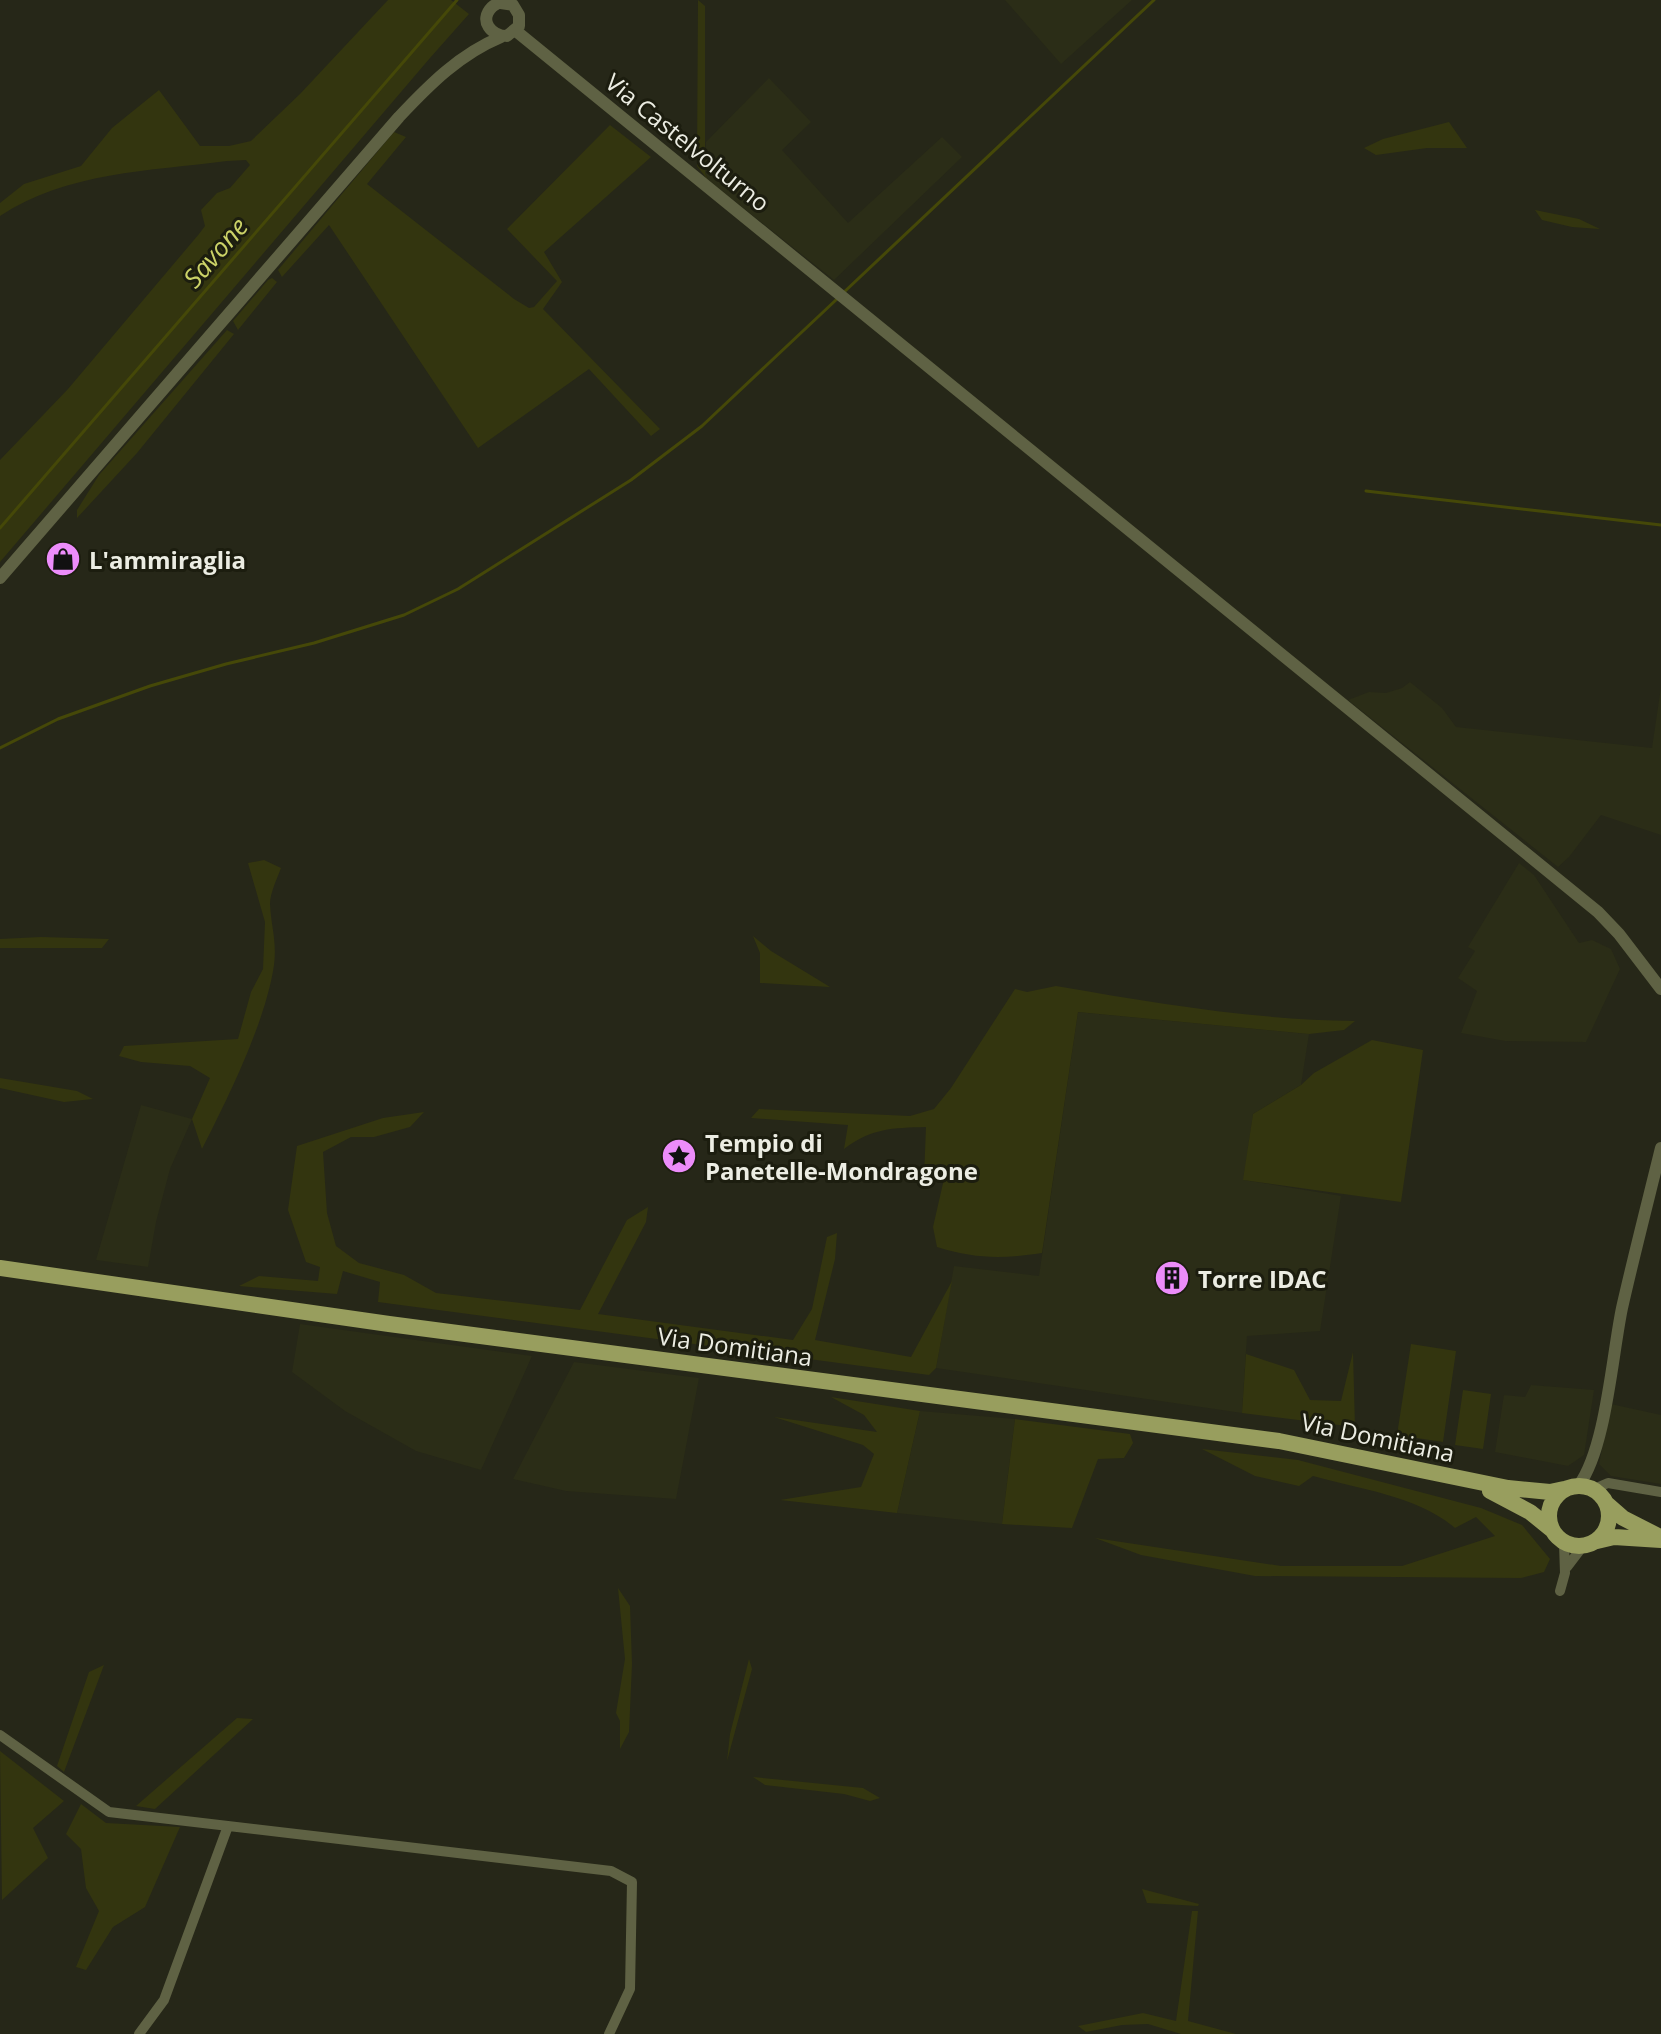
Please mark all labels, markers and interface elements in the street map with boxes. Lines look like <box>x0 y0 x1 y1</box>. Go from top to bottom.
street label: Via Castelvolturno <box>599 65 777 219</box>
water label: Savone <box>174 209 256 295</box>
shop icon: L'ammiraglia <box>44 540 82 578</box>
place label: L'ammiraglia <box>89 543 246 576</box>
place label: Tempio di Panetelle-Mondragone <box>705 1126 978 1187</box>
place icon: Tempio di Panetelle-Mondragone <box>660 1137 698 1175</box>
building icon: Torre IDAC <box>1153 1259 1191 1297</box>
place label: Torre IDAC <box>1198 1262 1327 1295</box>
street label: Via Domitiana <box>655 1319 815 1373</box>
street label: Via Domitiana <box>1298 1405 1458 1469</box>

